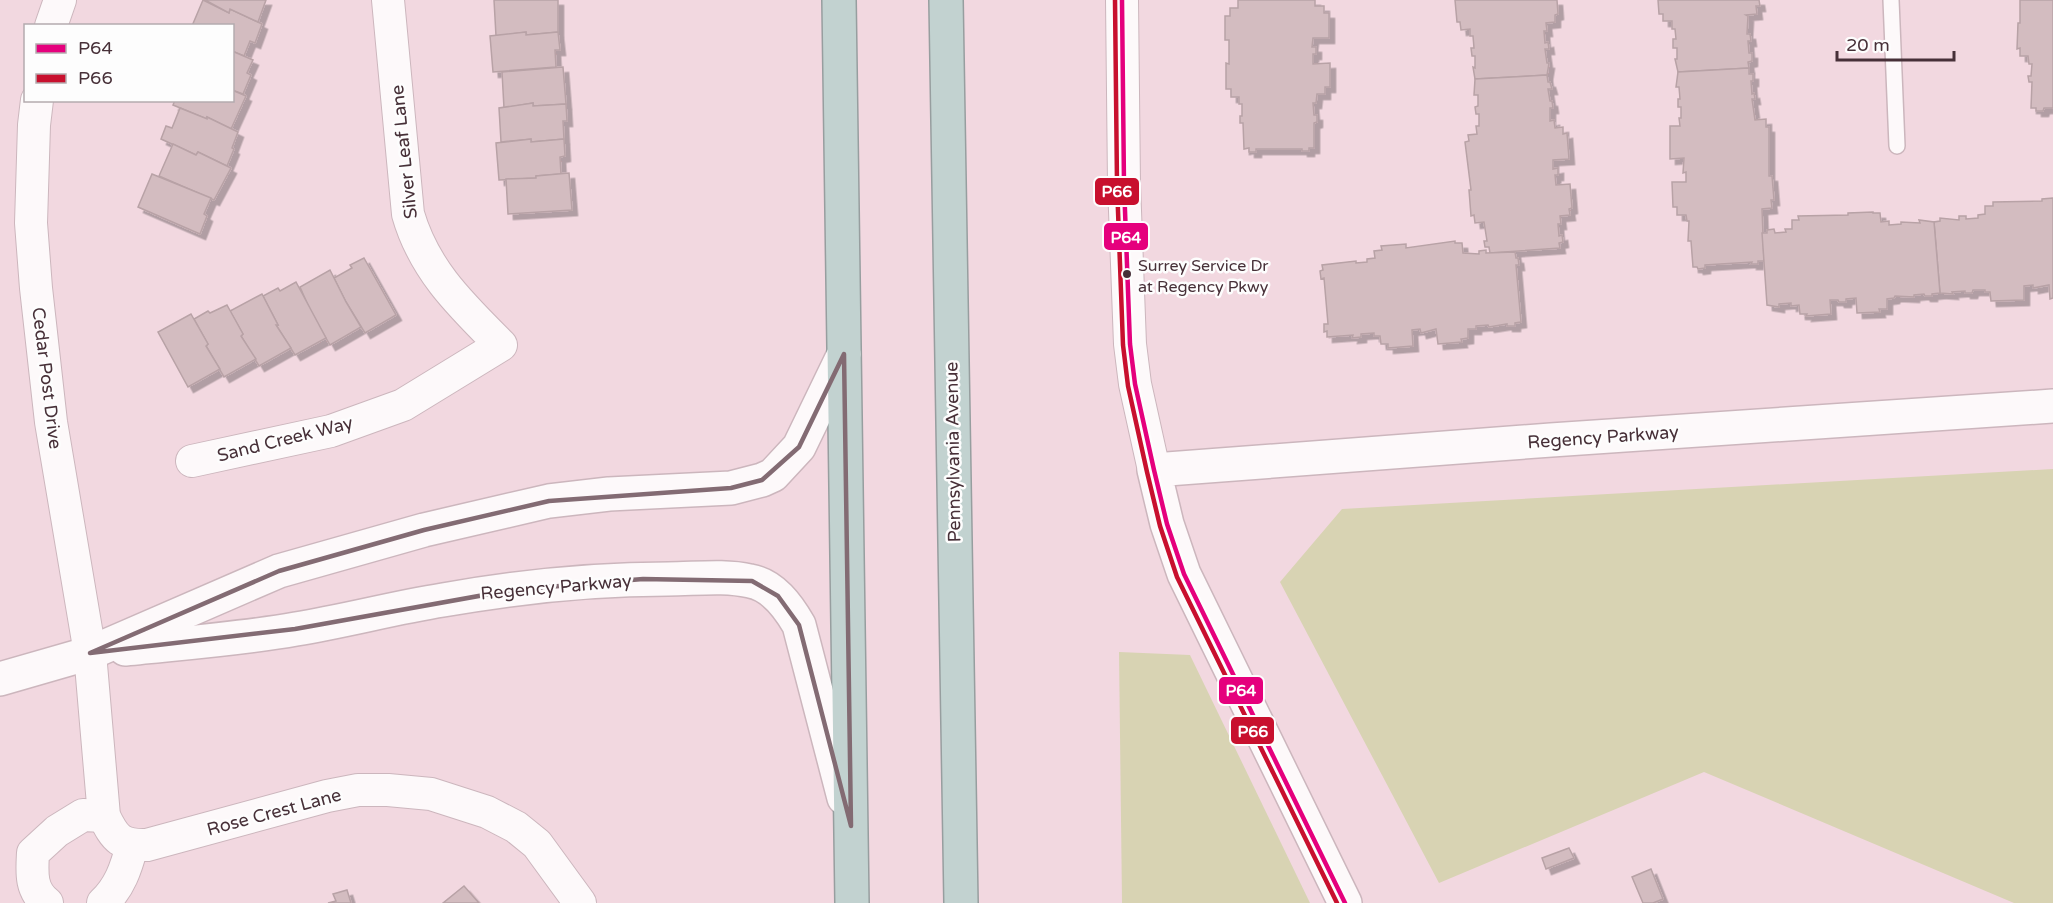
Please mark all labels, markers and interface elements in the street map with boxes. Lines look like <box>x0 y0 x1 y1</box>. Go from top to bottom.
legend <box>24 24 234 102</box>
scale bar <box>1837 24 1954 62</box>
text: 20 m <box>1846 34 1890 56</box>
text: P64 <box>78 37 113 59</box>
text: P66 <box>78 67 113 89</box>
street label: Silver Leaf Lane <box>386 84 422 220</box>
line badge: P66 <box>1094 177 1140 206</box>
text: P66 <box>1102 182 1132 202</box>
line badge: P64 <box>1103 222 1149 251</box>
text: P64 <box>1111 228 1141 248</box>
place label: Surrey Service Dr at Regency Pkwy <box>1138 256 1269 297</box>
marker: Surrey Service Dr at Regency Pkwy <box>1121 268 1133 280</box>
street label: Cedar Post Drive <box>27 306 67 450</box>
street label: Pennsylvania Avenue <box>940 361 966 543</box>
street label: Sand Creek Way <box>215 411 355 467</box>
street label: Regency Parkway <box>1527 421 1680 453</box>
street label: Regency Parkway <box>479 569 633 605</box>
line badge: P64 <box>1218 676 1264 705</box>
text: P64 <box>1226 681 1256 701</box>
line badge: P66 <box>1230 716 1275 745</box>
text: P66 <box>1238 722 1268 742</box>
street label: Rose Crest Lane <box>204 783 344 841</box>

